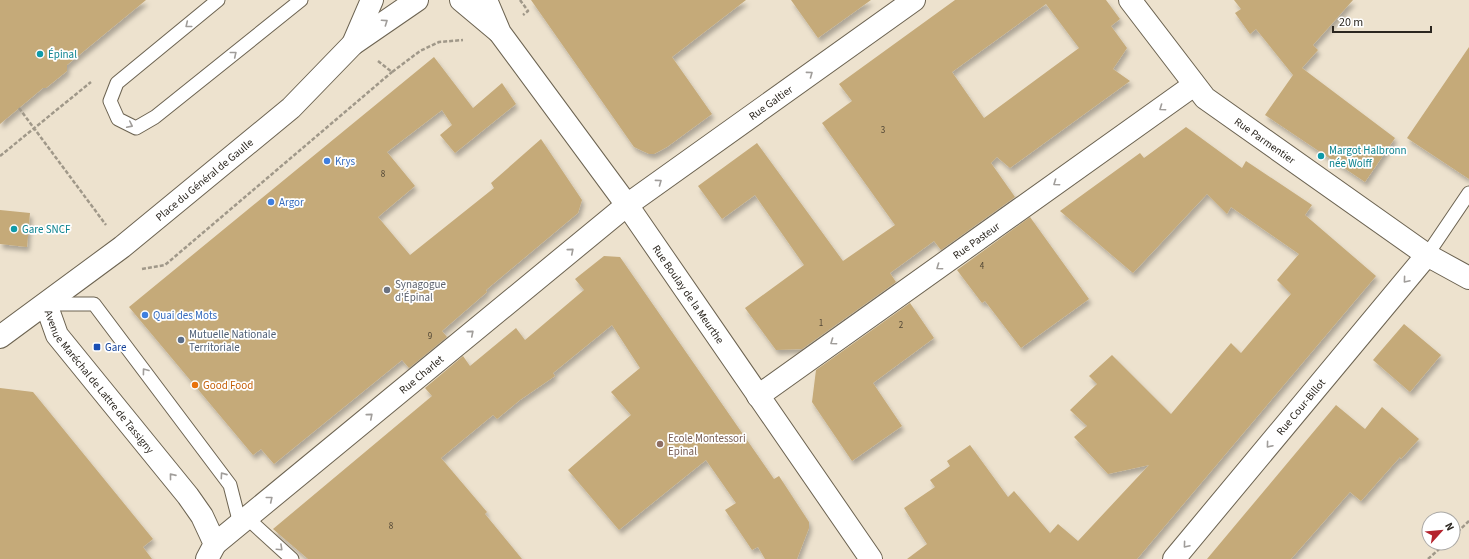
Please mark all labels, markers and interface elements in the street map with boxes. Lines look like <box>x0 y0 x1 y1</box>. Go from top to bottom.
scale bar <box>1333 8 1431 34</box>
text: 20 m <box>1339 14 1363 31</box>
one-way arrow <box>381 19 388 27</box>
one-way arrow <box>185 20 193 27</box>
place label: Épinal <box>48 47 77 62</box>
marker: Épinal <box>35 49 45 59</box>
one-way arrow <box>230 51 237 58</box>
one-way arrow <box>806 72 813 79</box>
street label: Rue Galtier <box>746 82 796 124</box>
one-way arrow <box>1160 103 1167 110</box>
street label: Rue Parmentier <box>1231 114 1298 168</box>
one-way arrow <box>126 120 134 128</box>
house number: 3 <box>881 124 886 137</box>
street label: Place du Général de Gaulle <box>152 135 257 224</box>
place label: Margot Halbronn née Wolff <box>1329 143 1407 171</box>
marker: Margot Halbronn née Wolff <box>1316 151 1326 161</box>
place label: Krys <box>335 154 356 169</box>
marker: Krys <box>322 156 332 166</box>
house number: 8 <box>381 168 386 181</box>
one-way arrow <box>1054 178 1061 185</box>
one-way arrow <box>655 179 662 187</box>
place label: Argor <box>279 195 304 210</box>
marker: Argor <box>266 197 276 207</box>
street label: Rue Pasteur <box>950 219 1003 263</box>
place label: Gare SNCF <box>22 222 71 237</box>
marker: Gare SNCF <box>9 224 19 234</box>
street label: Rue Boulay de la Meurthe <box>649 242 728 347</box>
one-way arrow <box>566 248 574 255</box>
house number: 4 <box>980 260 985 273</box>
one-way arrow <box>937 262 944 269</box>
one-way arrow <box>1403 276 1410 283</box>
place label: Synagogue d'Épinal <box>395 277 446 305</box>
marker: Synagogue d'Épinal <box>382 285 392 295</box>
street label: Avenue Maréchal de Lattre de Tassigny <box>41 308 157 457</box>
place label: Quai des Mots <box>153 308 217 323</box>
marker: Quai des Mots <box>140 310 150 320</box>
house number: 1 <box>819 317 823 330</box>
house number: 2 <box>899 319 904 332</box>
place label: Mutuelle Nationale Territoriale <box>189 327 277 355</box>
house number: 9 <box>428 330 433 343</box>
one-way arrow <box>466 331 473 338</box>
marker: Mutuelle Nationale Territoriale <box>176 335 186 345</box>
one-way arrow <box>831 337 838 344</box>
place label: Gare <box>105 340 127 355</box>
marker: Gare <box>92 342 102 352</box>
street label: Rue Charlet <box>396 352 447 398</box>
one-way arrow <box>142 368 149 375</box>
street label: Rue Cour-Billot <box>1273 375 1329 439</box>
place label: Good Food <box>203 378 253 393</box>
marker: Good Food <box>190 380 200 390</box>
one-way arrow <box>366 414 373 421</box>
place label: Ecole Montessori Epinal <box>668 431 746 459</box>
marker: Ecole Montessori Epinal <box>655 439 665 449</box>
one-way arrow <box>1267 440 1274 448</box>
one-way arrow <box>220 472 228 479</box>
one-way arrow <box>169 474 176 481</box>
one-way arrow <box>266 496 273 503</box>
north arrow <box>1421 511 1461 551</box>
house number: 8 <box>389 520 394 533</box>
text: N <box>1441 520 1458 533</box>
one-way arrow <box>1183 540 1190 548</box>
one-way arrow <box>275 543 283 551</box>

